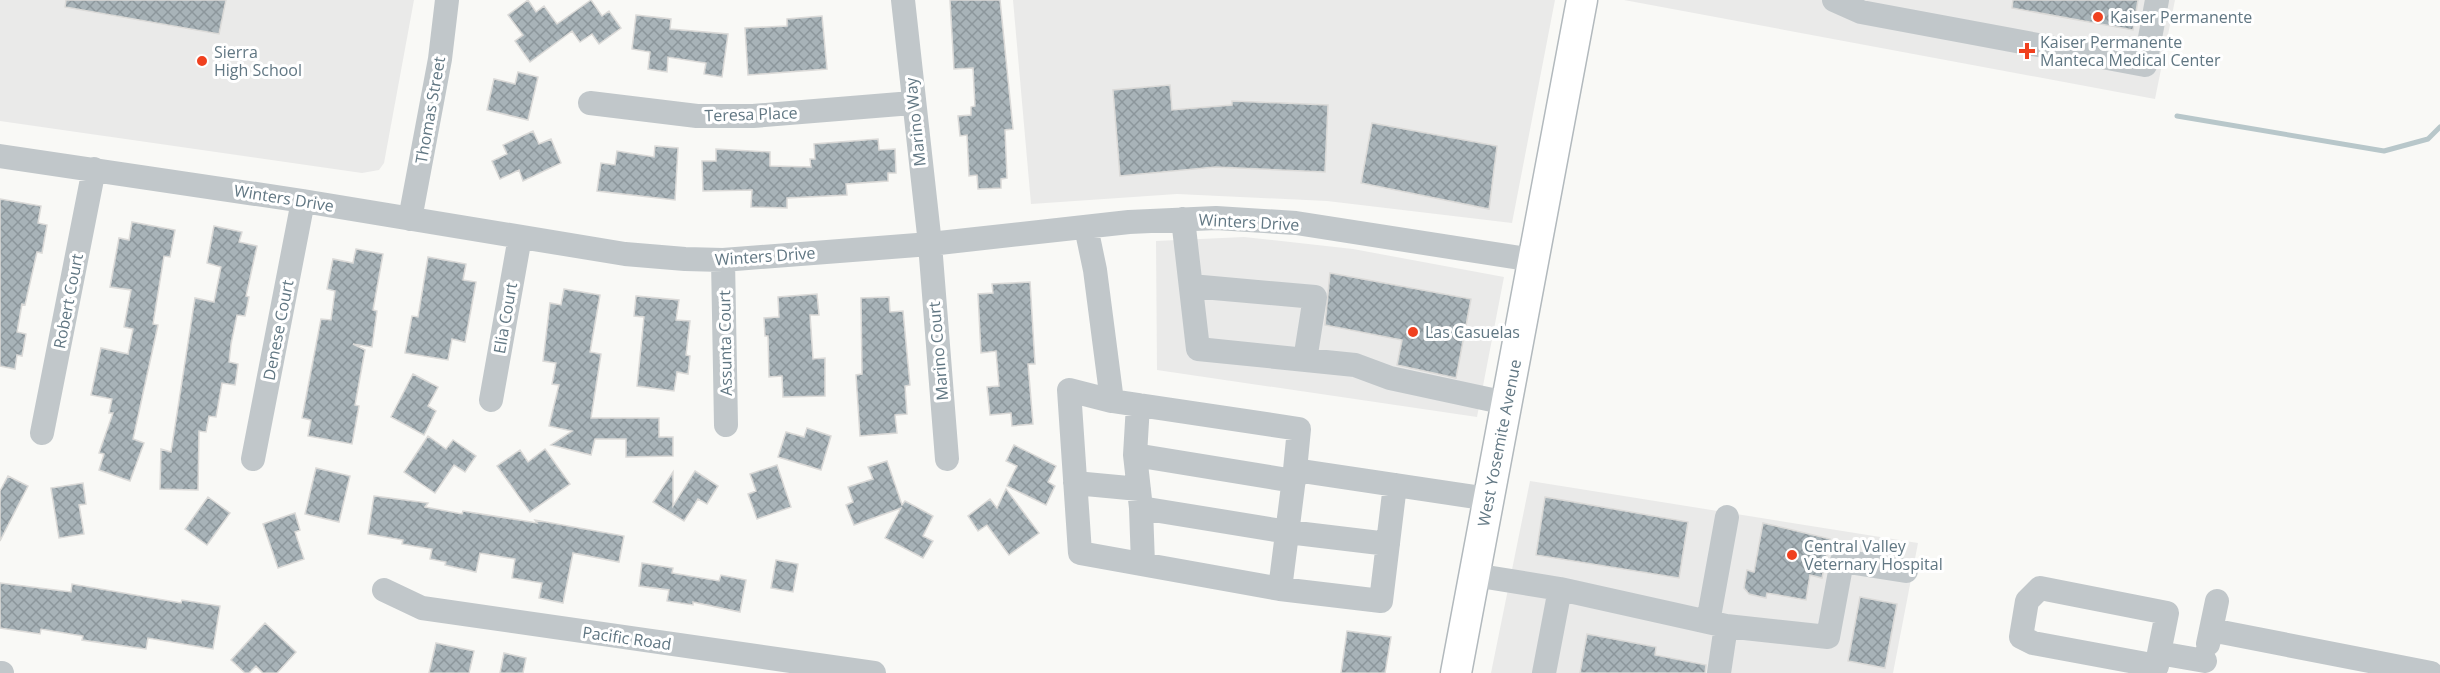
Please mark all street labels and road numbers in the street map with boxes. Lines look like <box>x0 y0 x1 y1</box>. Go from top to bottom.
street label: Thomas Street <box>410 54 450 165</box>
street label: Marino Way <box>899 76 931 167</box>
street label: Teresa Place <box>704 101 798 127</box>
street label: Winters Drive <box>233 179 336 217</box>
street label: Winters Drive <box>1198 208 1300 236</box>
street label: Winters Drive <box>714 242 816 270</box>
street label: Robert Court <box>48 251 88 350</box>
street label: Denese Court <box>257 278 299 382</box>
street label: Elia Court <box>488 280 522 355</box>
street label: Assunta Court <box>713 290 737 396</box>
street label: Marino Court <box>923 300 953 401</box>
street label: West Yosemite Avenue <box>1472 358 1526 528</box>
street label: Pacific Road <box>581 621 673 655</box>

